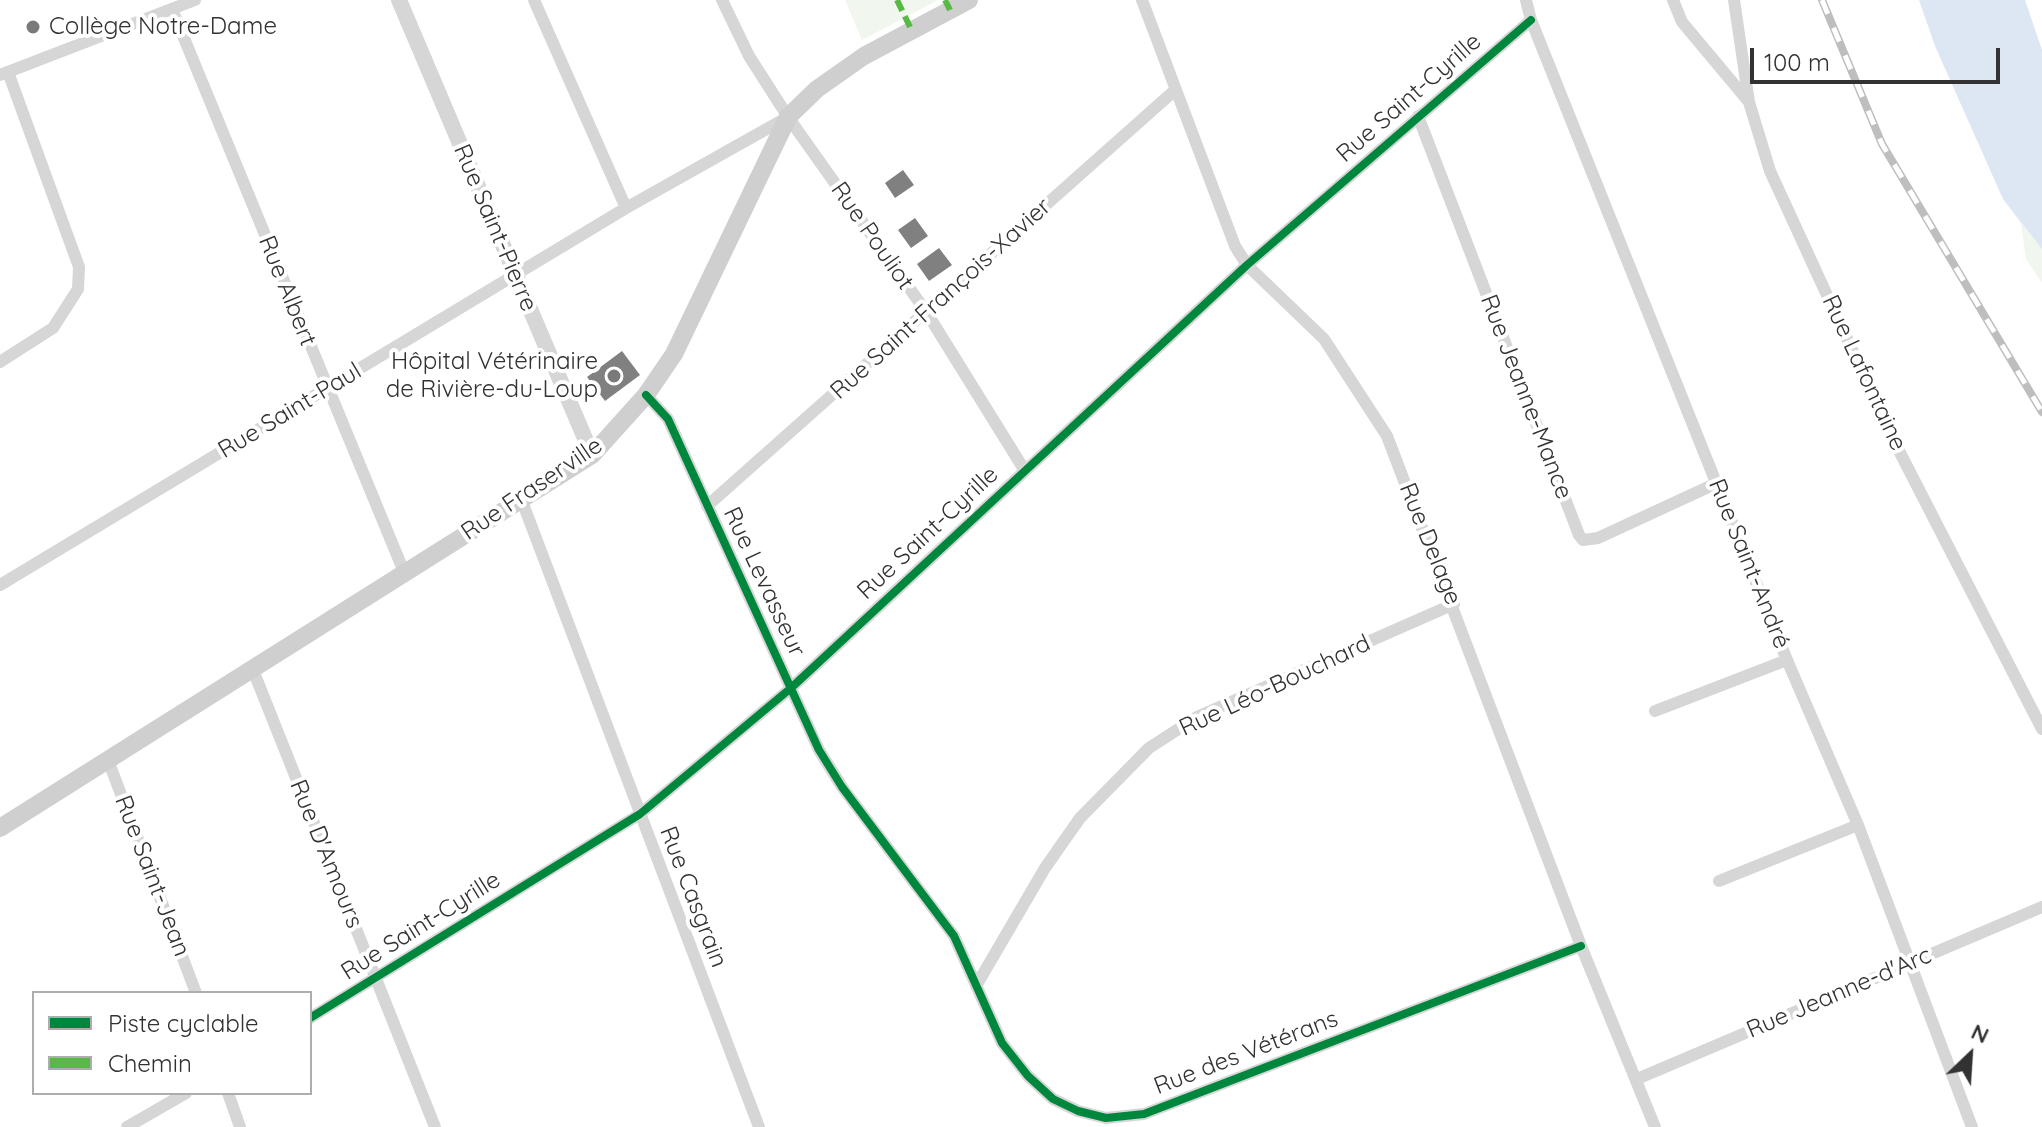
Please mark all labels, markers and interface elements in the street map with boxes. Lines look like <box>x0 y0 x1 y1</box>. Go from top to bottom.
place label: Collège Notre-Dame <box>49 13 277 41</box>
marker: Collège Notre-Dame <box>24 18 42 36</box>
street label: Rue Saint-Cyrille <box>1331 27 1487 169</box>
scale bar <box>1754 32 2004 82</box>
text: 100 m <box>1764 47 1830 77</box>
street label: Rue Saint-Pierre <box>447 140 543 316</box>
street label: Rue Pouliot <box>824 176 920 296</box>
street label: Rue Saint-François-Xavier <box>825 192 1057 406</box>
street label: Rue Albert <box>252 232 322 350</box>
street label: Rue Jeanne-Mance <box>1474 291 1578 503</box>
street label: Rue Lafontaine <box>1815 291 1913 455</box>
place label: Hôpital Vétérinaire de Rivière-du-Loup <box>386 348 598 404</box>
street label: Rue Saint-Paul <box>213 357 367 465</box>
marker: Hôpital Vétérinaire de Rivière-du-Loup <box>605 367 623 385</box>
street label: Rue Fraserville <box>456 431 608 547</box>
street label: Rue Saint-Cyrille <box>852 460 1004 606</box>
street label: Rue Saint-André <box>1702 475 1796 653</box>
street label: Rue Delage <box>1393 479 1467 609</box>
street label: Rue Levasseur <box>717 503 811 661</box>
street label: Rue Léo-Bouchard <box>1175 629 1375 743</box>
street label: Rue D'Amours <box>283 776 369 932</box>
street label: Rue Saint-Jean <box>108 792 196 960</box>
street label: Rue Casgrain <box>653 822 733 972</box>
street label: Rue Saint-Cyrille <box>336 866 506 986</box>
street label: Rue Jeanne-d'Arc <box>1742 941 1936 1045</box>
legend <box>32 991 312 1095</box>
street label: Rue des Vétérans <box>1150 1005 1342 1101</box>
text: Piste cyclable <box>108 1008 259 1038</box>
north arrow <box>1930 1015 2010 1095</box>
text: N <box>1967 1017 1993 1049</box>
text: Chemin <box>108 1048 192 1078</box>

